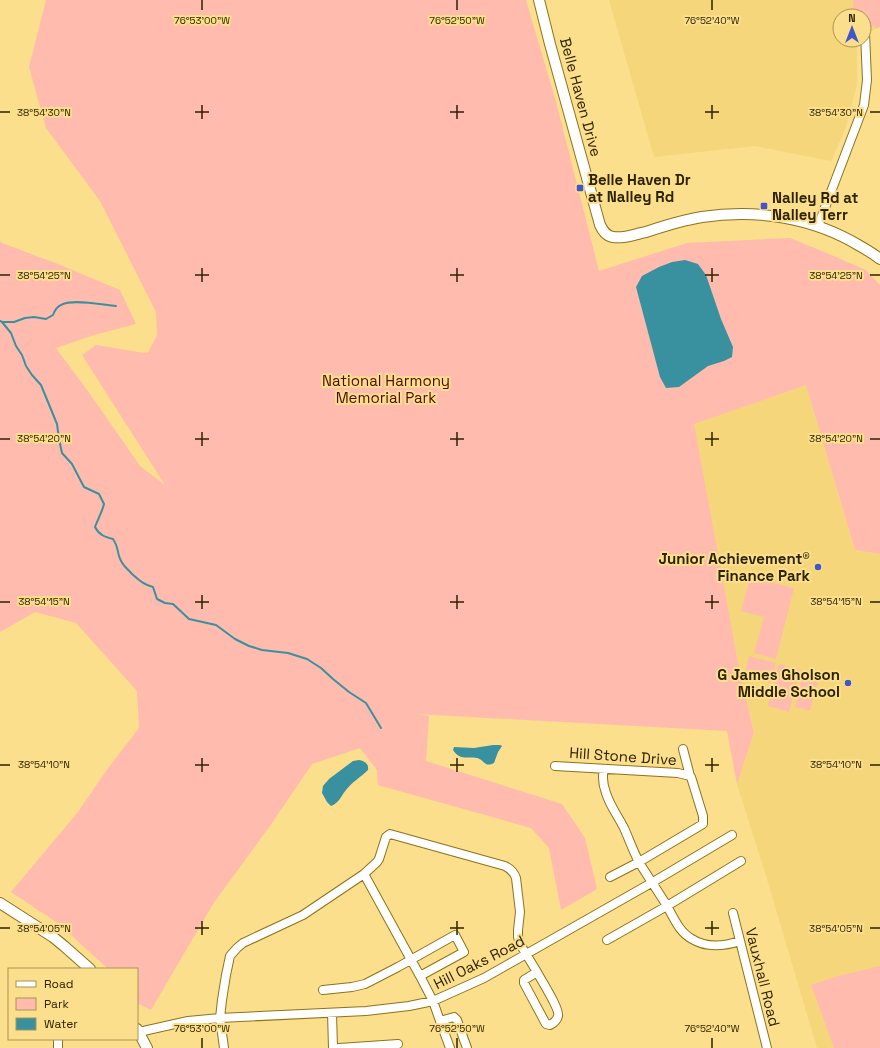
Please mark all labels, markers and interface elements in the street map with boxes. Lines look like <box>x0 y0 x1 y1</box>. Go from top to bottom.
north arrow <box>832 8 872 48</box>
text: N <box>848 11 856 25</box>
text: 76°53'00"W <box>174 14 230 27</box>
text: 76°52'50"W <box>429 14 485 27</box>
text: 76°52'40"W <box>684 14 740 27</box>
street label: Belle Haven Drive <box>556 35 606 159</box>
text: 38°54'30"N <box>17 106 71 119</box>
text: 38°54'30"N <box>809 106 863 119</box>
place label: Belle Haven Dr at Nalley Rd <box>588 170 691 206</box>
marker: Belle Haven Dr at Nalley Rd <box>575 183 585 193</box>
place label: Nalley Rd at Nalley Terr <box>772 188 858 224</box>
marker: Nalley Rd at Nalley Terr <box>759 201 769 211</box>
text: 38°54'25"N <box>17 269 71 282</box>
text: 38°54'25"N <box>809 269 863 282</box>
park label: National Harmony Memorial Park <box>322 371 450 407</box>
text: 38°54'20"N <box>17 432 71 445</box>
text: 38°54'20"N <box>809 432 863 445</box>
place label: Junior Achievement® Finance Park <box>658 549 811 585</box>
marker: Junior Achievement® Finance Park <box>813 562 823 572</box>
text: 38°54'15"N <box>18 595 70 608</box>
text: 38°54'15"N <box>810 595 862 608</box>
place label: G James Gholson Middle School <box>717 665 840 701</box>
marker: G James Gholson Middle School <box>843 678 853 688</box>
street label: Hill Stone Drive <box>569 743 677 769</box>
text: 38°54'10"N <box>18 758 70 771</box>
text: 38°54'10"N <box>810 758 862 771</box>
text: 38°54'05"N <box>17 922 71 935</box>
text: 38°54'05"N <box>809 922 863 935</box>
street label: Vauxhall Road <box>742 926 784 1028</box>
street label: Hill Oaks Road <box>430 931 528 993</box>
legend <box>8 968 138 1040</box>
text: Road <box>44 976 73 992</box>
text: Park <box>44 996 69 1012</box>
text: Water <box>44 1016 78 1032</box>
text: 76°53'00"W <box>174 1022 230 1035</box>
text: 76°52'50"W <box>429 1022 485 1035</box>
text: 76°52'40"W <box>684 1022 740 1035</box>

